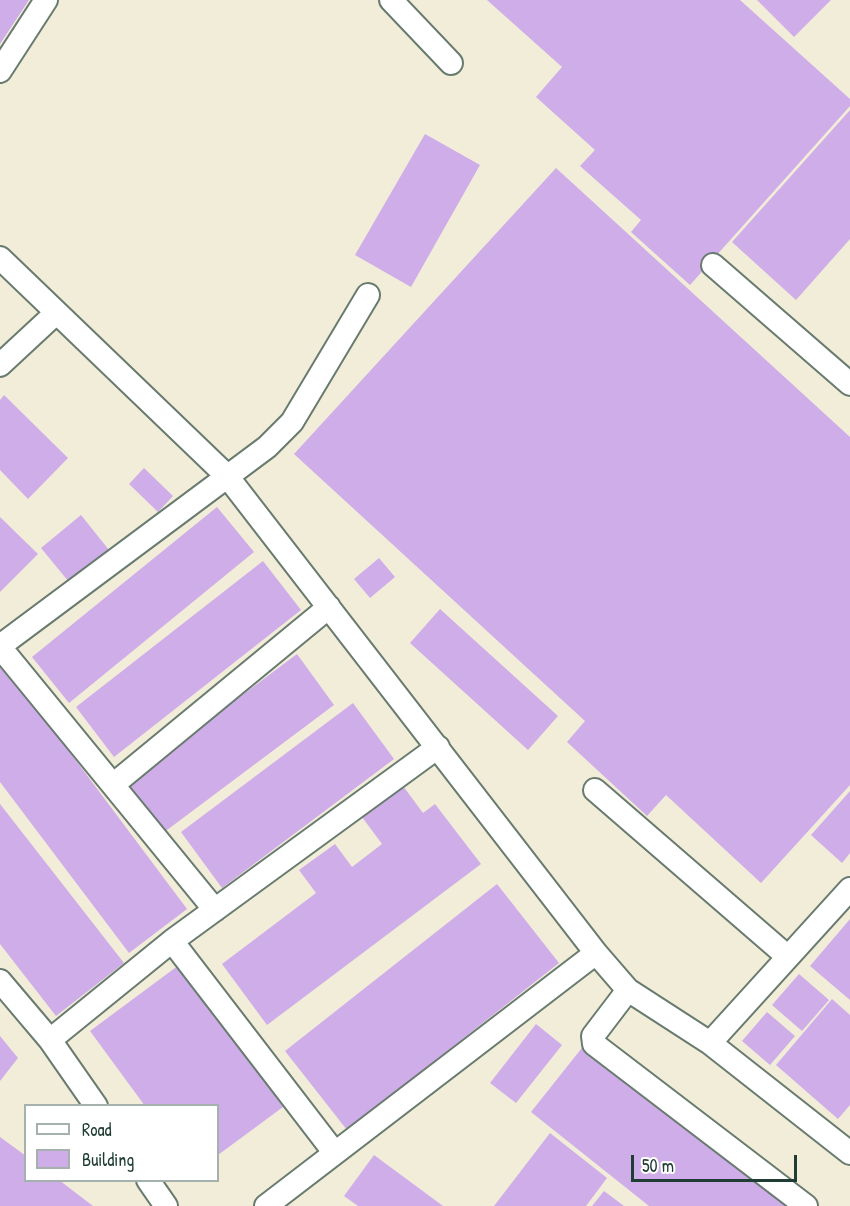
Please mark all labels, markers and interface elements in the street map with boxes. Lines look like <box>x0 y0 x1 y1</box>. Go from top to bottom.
legend <box>24 1104 219 1182</box>
text: Road <box>82 1117 112 1142</box>
scale bar <box>634 1143 800 1181</box>
text: Building <box>82 1147 134 1172</box>
text: 50 m <box>642 1153 674 1178</box>

